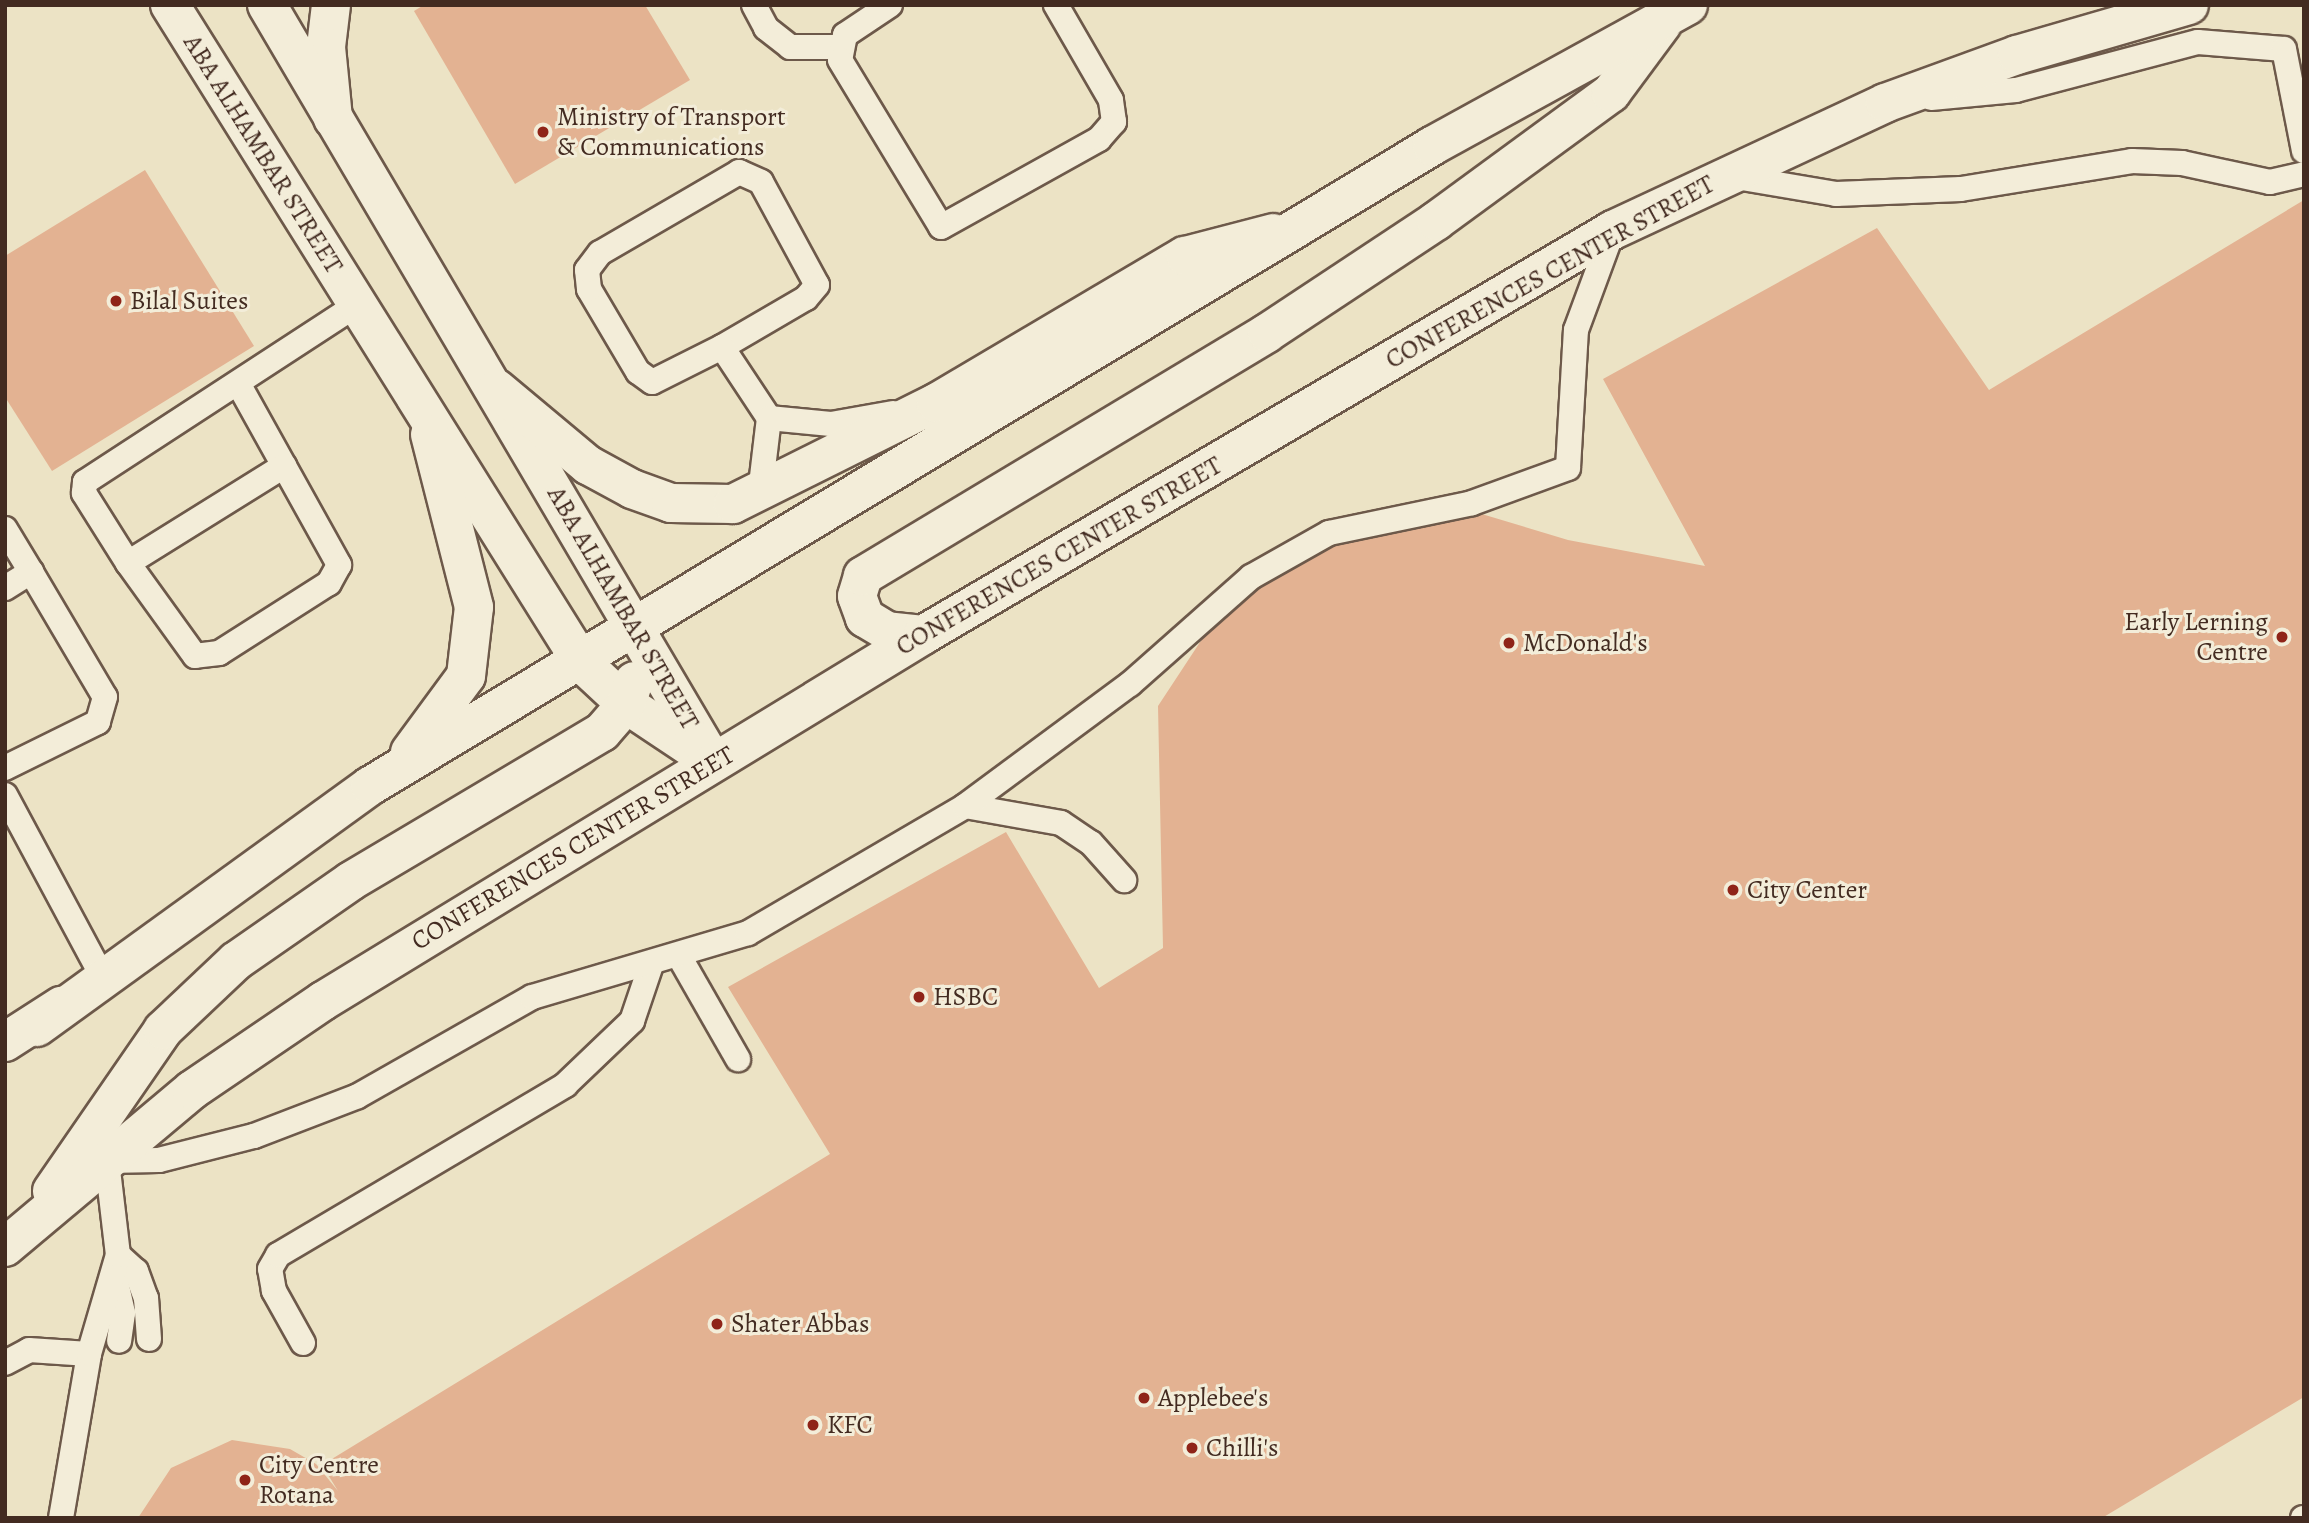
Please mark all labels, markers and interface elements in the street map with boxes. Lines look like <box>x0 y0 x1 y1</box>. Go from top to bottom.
street label: ABA ALHAMBAR STREET <box>177 29 349 279</box>
place label: Ministry of Transport & Communications <box>557 101 786 162</box>
marker: Ministry of Transport & Communications <box>535 124 551 140</box>
street label: CONFERENCES CENTER STREET <box>1380 168 1720 376</box>
place label: Bilal Suites <box>130 285 248 317</box>
marker: Bilal Suites <box>108 293 124 309</box>
street label: CONFERENCES CENTER STREET <box>891 450 1227 662</box>
street label: ABA ALHAMBAR STREET <box>540 481 706 735</box>
place label: Early Lerning Centre <box>2124 606 2268 668</box>
place label: McDonald's <box>1523 627 1648 659</box>
marker: Early Lerning Centre <box>2274 629 2290 645</box>
marker: McDonald's <box>1501 635 1517 651</box>
street label: CONFERENCES CENTER STREET <box>406 739 740 957</box>
place label: City Center <box>1747 874 1867 906</box>
marker: City Center <box>1725 882 1741 898</box>
place label: HSBC <box>933 981 998 1013</box>
marker: HSBC <box>911 989 927 1005</box>
place label: Shater Abbas <box>731 1308 870 1340</box>
marker: Shater Abbas <box>709 1316 725 1332</box>
place label: Applebee's <box>1158 1382 1268 1414</box>
marker: Applebee's <box>1136 1390 1152 1406</box>
place label: KFC <box>827 1409 873 1441</box>
marker: KFC <box>805 1417 821 1433</box>
place label: Chilli's <box>1206 1432 1279 1464</box>
marker: Chilli's <box>1184 1440 1200 1456</box>
place label: City Centre Rotana <box>259 1449 379 1510</box>
marker: City Centre Rotana <box>237 1472 253 1488</box>

